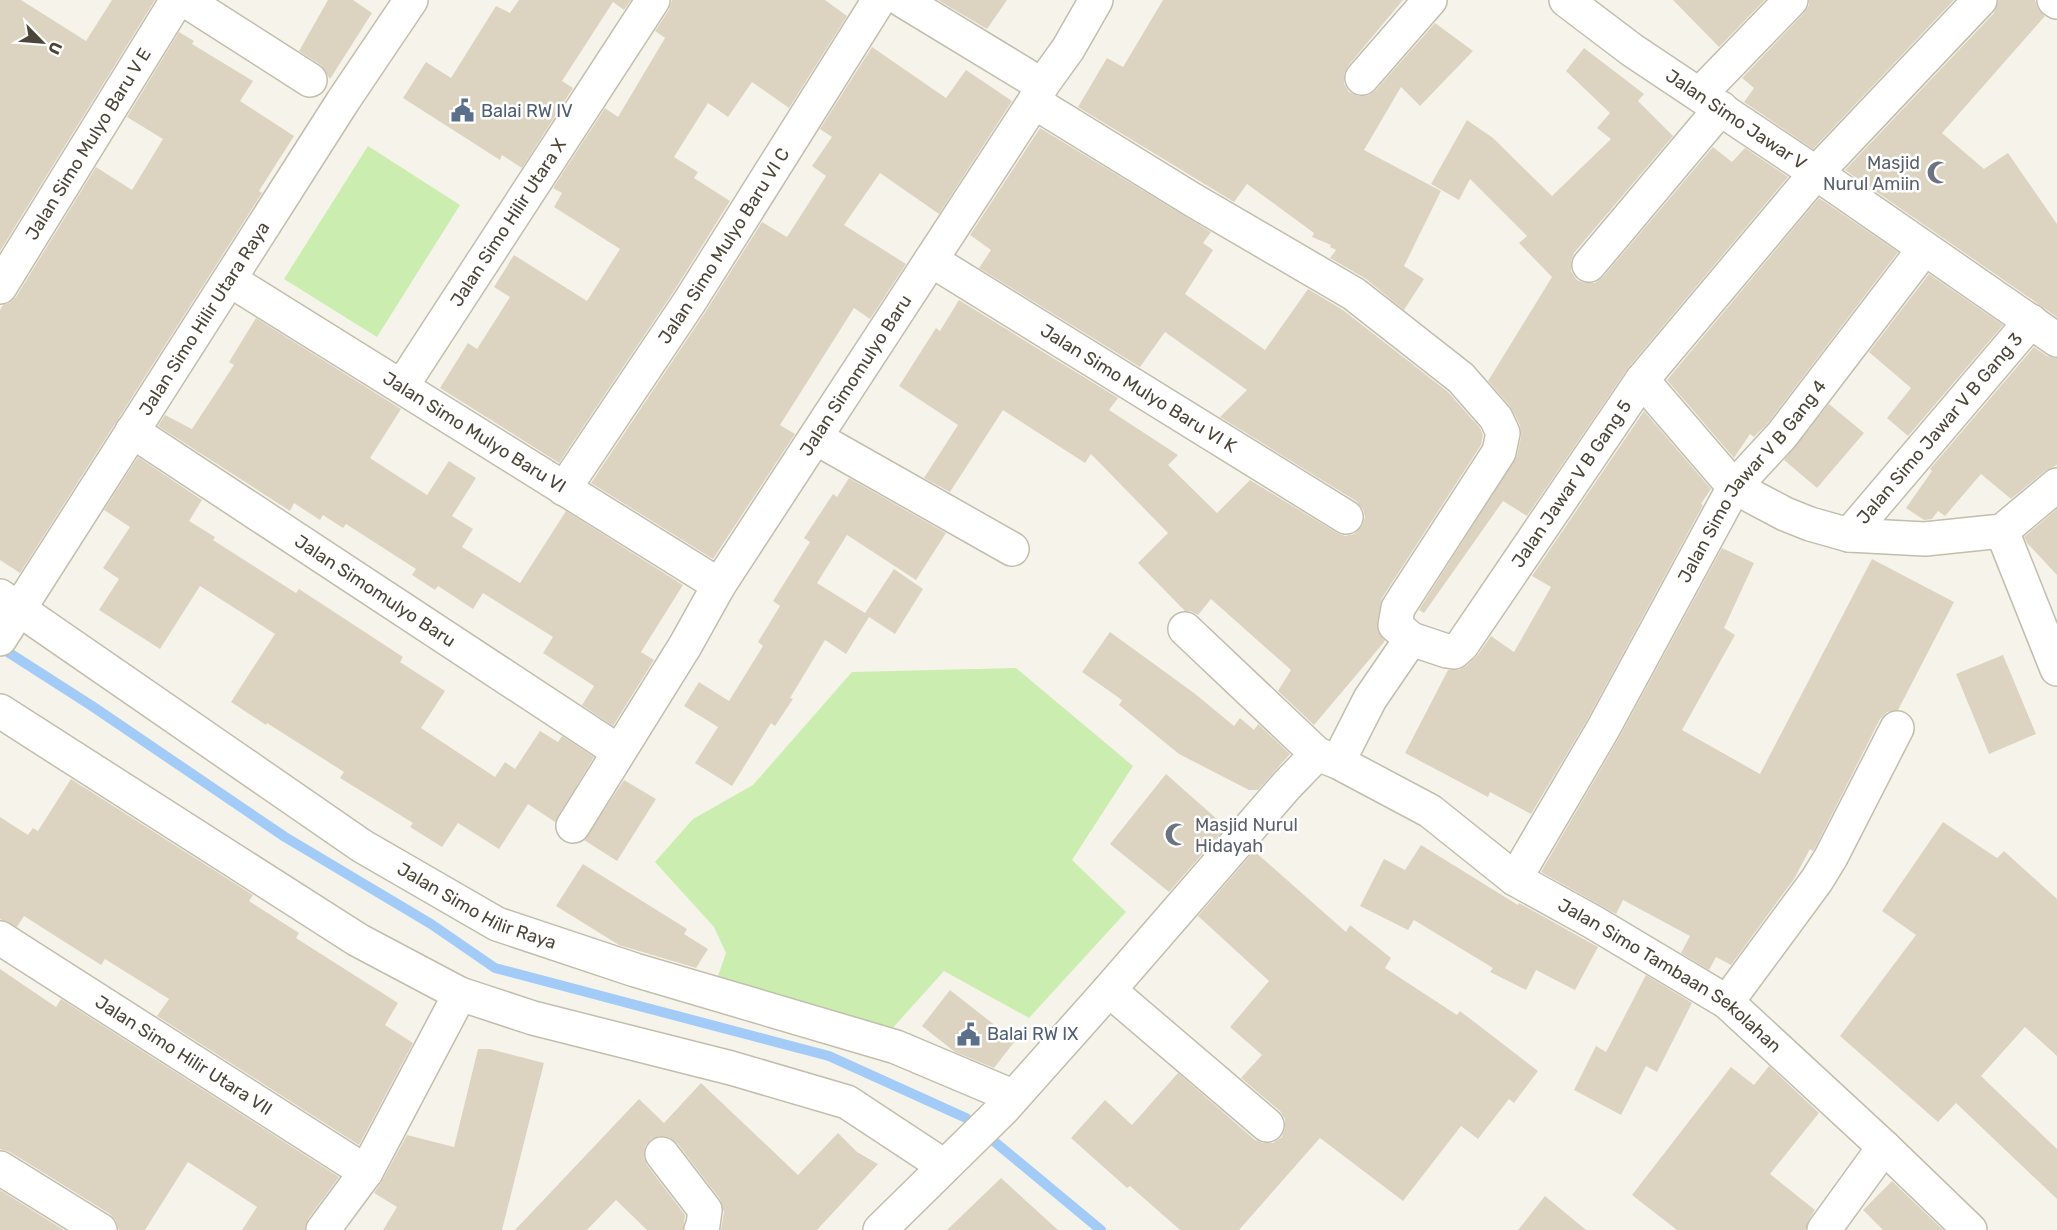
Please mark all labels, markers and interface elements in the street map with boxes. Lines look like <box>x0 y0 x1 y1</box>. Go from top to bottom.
north arrow <box>12 12 72 72</box>
text: U <box>44 39 66 57</box>
street label: Jalan Simo Mulyo Baru V E <box>21 44 156 244</box>
street label: Jalan Simo Jawar V <box>1661 65 1811 175</box>
public building icon: Balai RW IV <box>450 98 476 124</box>
place label: Balai RW IV <box>481 100 573 122</box>
street label: Jalan Simo Hilir Utara X <box>446 134 571 311</box>
street label: Jalan Simo Mulyo Baru VI C <box>653 144 794 348</box>
place label: Masjid Nurul Amiin <box>1823 152 1920 195</box>
mosque icon: Masjid Nurul Amiin <box>1925 160 1951 186</box>
street label: Jalan Simo Hilir Utara Raya <box>134 217 274 420</box>
street label: Jalan Simomulyo Baru <box>795 291 916 460</box>
street label: Jalan Simo Mulyo Baru VI K <box>1036 319 1241 458</box>
street label: Jalan Simo Jawar V B Gang 3 <box>1852 328 2027 529</box>
street label: Jalan Simo Mulyo Baru VI <box>379 367 570 498</box>
street label: Jalan Simo Jawar V B Gang 4 <box>1673 375 1831 587</box>
street label: Jalan Jawar V B Gang 5 <box>1507 396 1636 572</box>
street label: Jalan Simomulyo Baru <box>290 530 460 652</box>
place label: Masjid Nurul Hidayah <box>1195 814 1298 857</box>
mosque icon: Masjid Nurul Hidayah <box>1164 822 1190 848</box>
street label: Jalan Simo Hilir Raya <box>393 858 559 954</box>
street label: Jalan Simo Tambaan Sekolahan <box>1554 894 1786 1057</box>
street label: Jalan Simo Hilir Utara VII <box>91 991 276 1120</box>
public building icon: Balai RW IX <box>956 1021 982 1047</box>
place label: Balai RW IX <box>987 1023 1079 1045</box>

